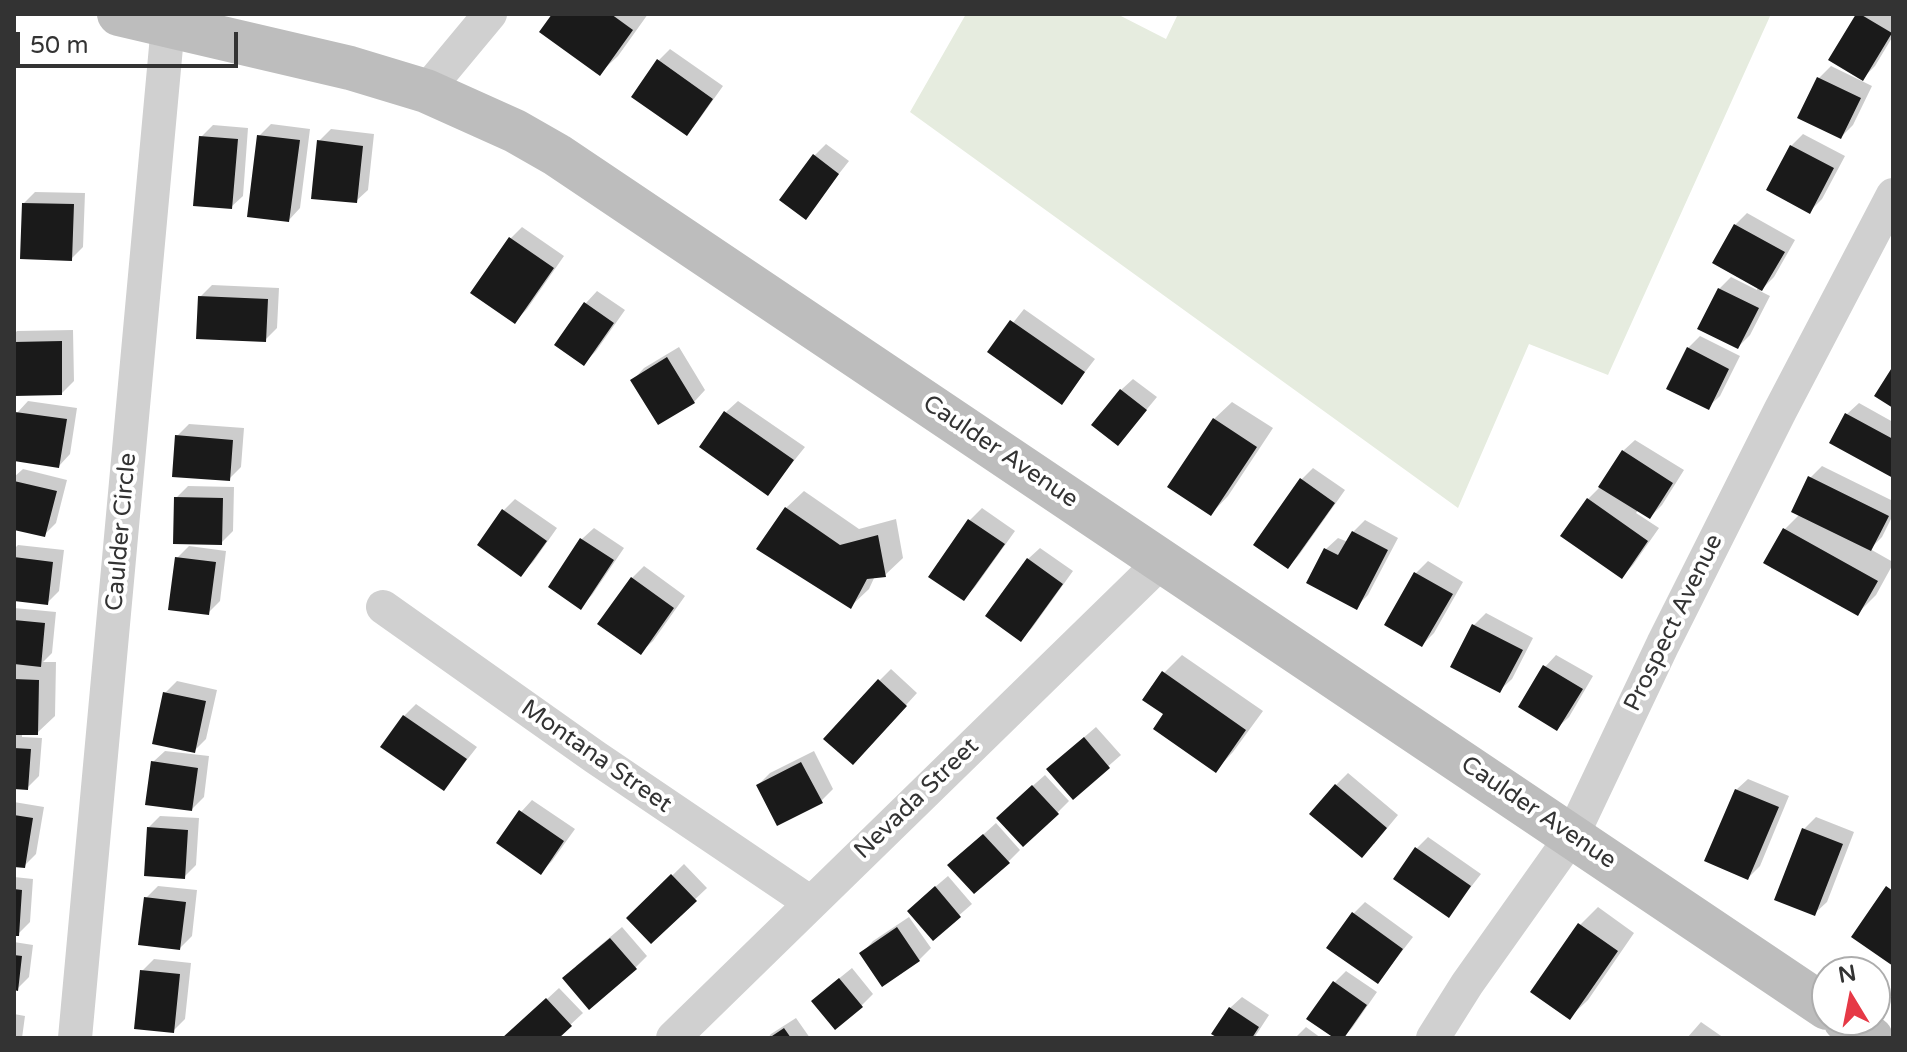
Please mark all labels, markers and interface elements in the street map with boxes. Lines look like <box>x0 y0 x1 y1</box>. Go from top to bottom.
scale bar <box>20 16 242 66</box>
text: 50 m <box>30 31 88 60</box>
street label: Caulder Avenue <box>917 390 1083 514</box>
street label: Caulder Circle <box>101 452 143 612</box>
street label: Prospect Avenue <box>1619 530 1729 716</box>
street label: Montana Street <box>515 694 677 820</box>
street label: Nevada Street <box>849 732 985 866</box>
street label: Caulder Avenue <box>1455 751 1621 875</box>
north arrow <box>1811 956 1891 1036</box>
text: N <box>1836 960 1858 989</box>

